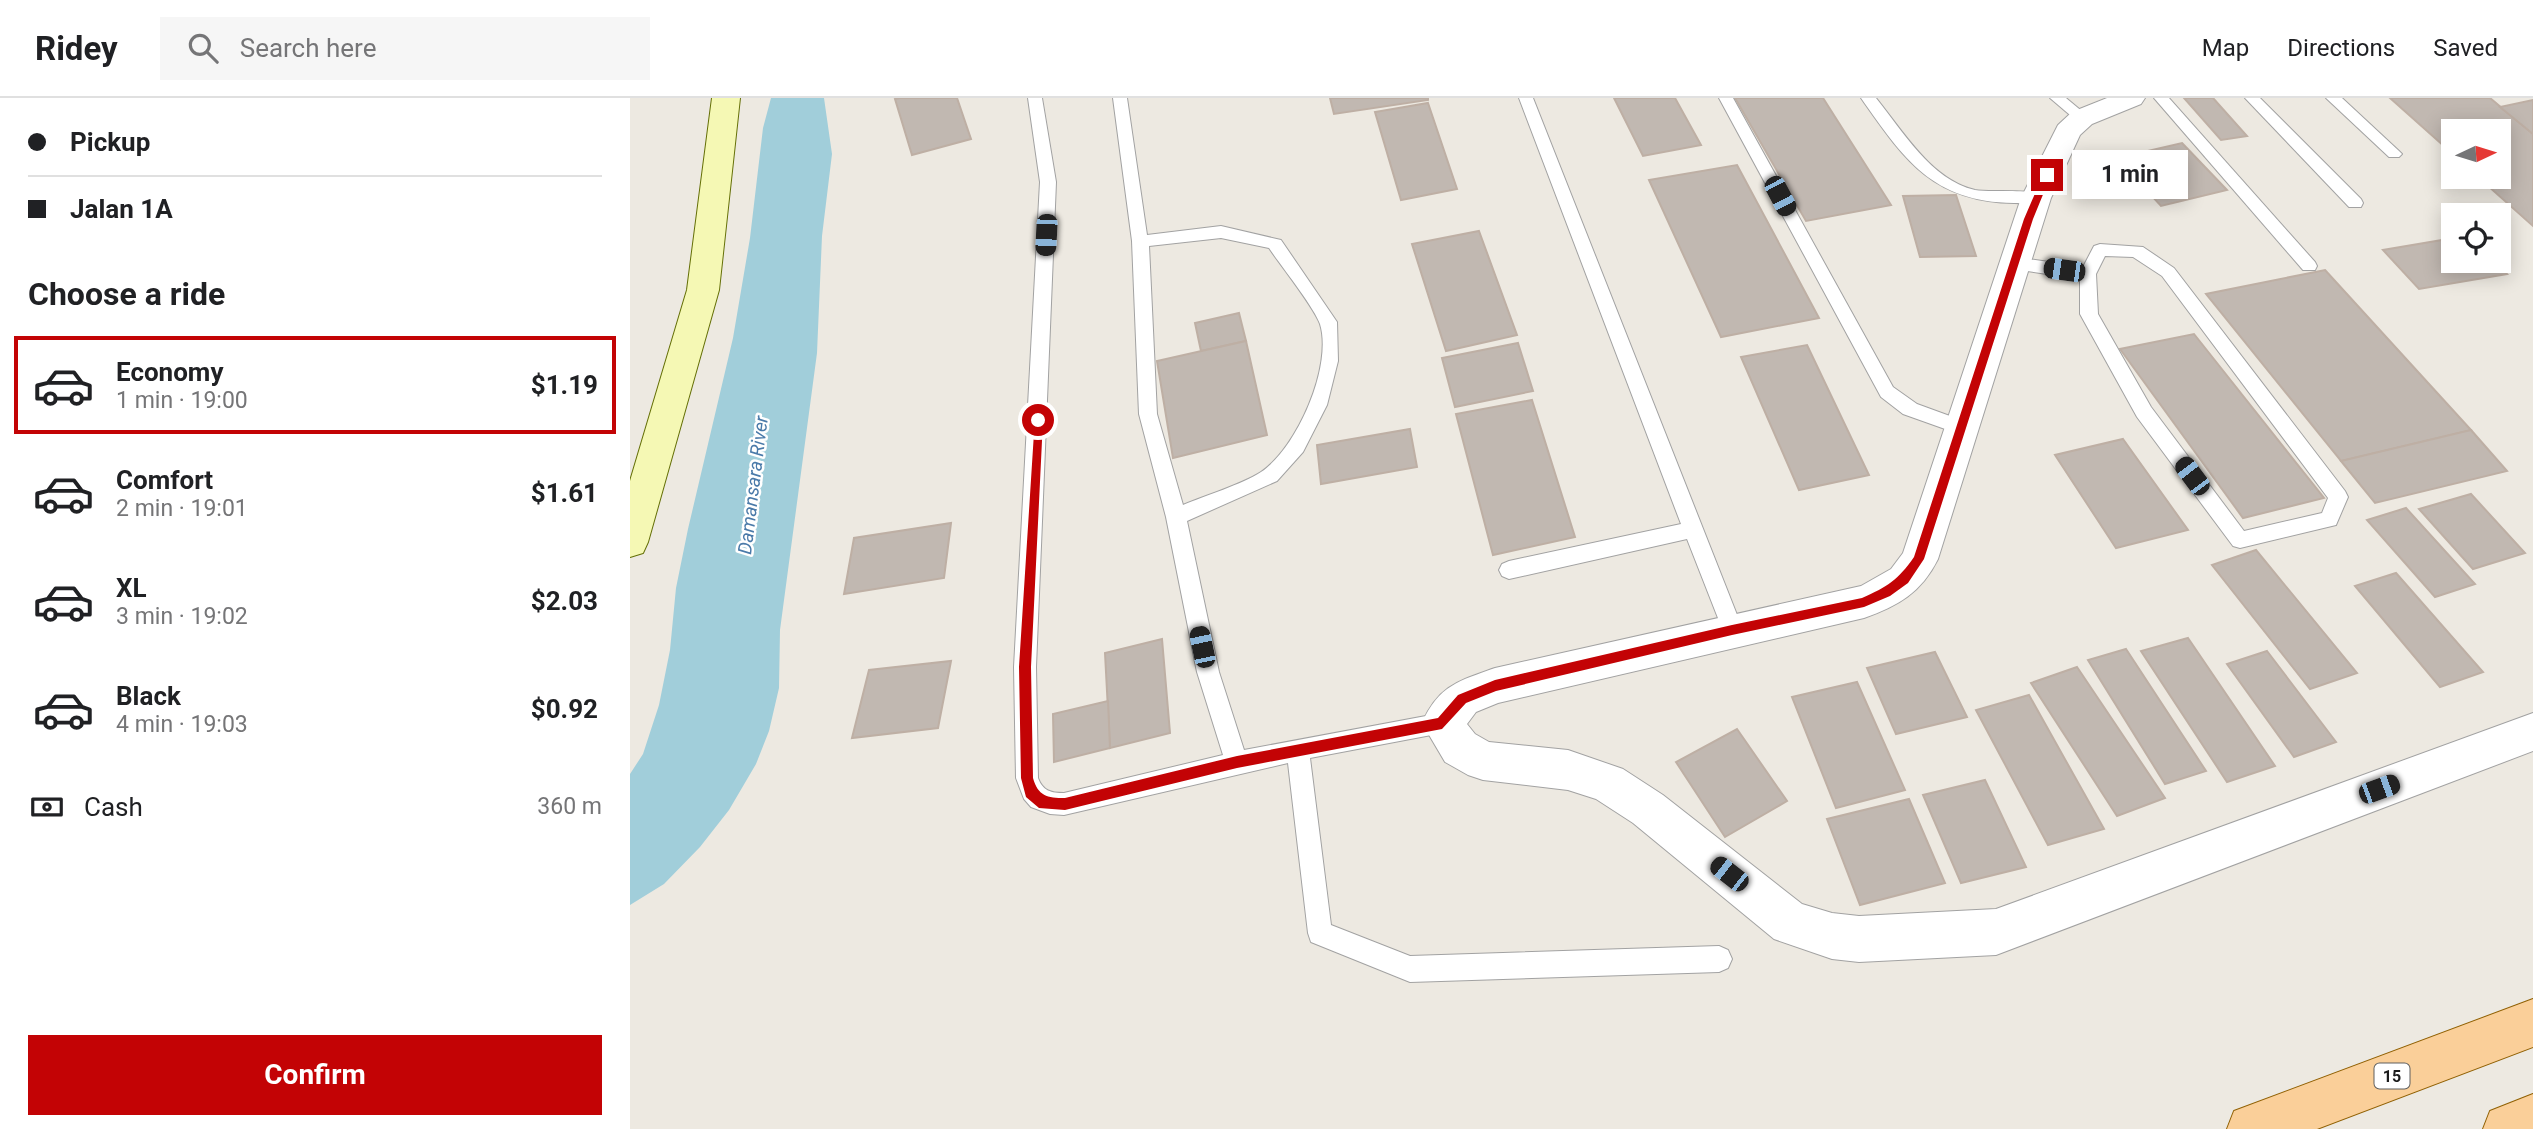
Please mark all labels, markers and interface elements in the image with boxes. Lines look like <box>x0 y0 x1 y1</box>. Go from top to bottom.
search box <box>160 17 650 80</box>
text: Ridey <box>35 29 118 68</box>
icon: search <box>184 29 222 67</box>
text: Search here <box>240 33 376 63</box>
text: Map <box>2202 34 2249 62</box>
text: Directions <box>2287 34 2395 62</box>
text: Saved <box>2433 34 2498 62</box>
north arrow <box>2441 119 2511 189</box>
map controls <box>2441 119 2511 273</box>
text: Pickup <box>70 127 150 157</box>
callout: 1 min <box>2072 150 2187 200</box>
route end <box>2031 159 2063 191</box>
text: 1 min <box>2101 161 2159 188</box>
car <box>1761 173 1800 219</box>
text: Jalan 1A <box>70 194 173 224</box>
button: locate <box>2441 203 2511 273</box>
car <box>1035 213 1058 257</box>
car <box>2042 257 2087 283</box>
text: Choose a ride <box>28 275 225 313</box>
icon: car <box>32 354 95 417</box>
text: Economy <box>116 357 223 387</box>
text: $1.19 <box>531 370 598 400</box>
text: 1 min · 19:00 <box>116 387 248 414</box>
route start <box>1022 404 1054 436</box>
water label: Damansara River <box>733 414 773 556</box>
car <box>2171 453 2214 499</box>
icon: car <box>32 462 95 525</box>
text: Comfort <box>116 465 213 495</box>
text: $1.61 <box>531 478 598 508</box>
text: 2 min · 19:01 <box>116 495 248 522</box>
icon: car <box>32 570 95 633</box>
text: XL <box>116 573 147 603</box>
text: $2.03 <box>531 586 598 616</box>
text: 3 min · 19:02 <box>116 603 248 630</box>
car <box>1188 624 1217 670</box>
icon: car <box>32 678 95 741</box>
text: Black <box>116 681 181 711</box>
text: $0.92 <box>531 694 598 724</box>
text: 4 min · 19:03 <box>116 711 248 738</box>
car <box>2356 772 2403 806</box>
icon: cash <box>28 788 66 826</box>
text: Cash <box>84 792 143 822</box>
text: 360 m <box>537 793 602 820</box>
car <box>1706 853 1753 895</box>
button: Confirm <box>28 1035 602 1115</box>
road number: 15 <box>2374 1064 2410 1088</box>

